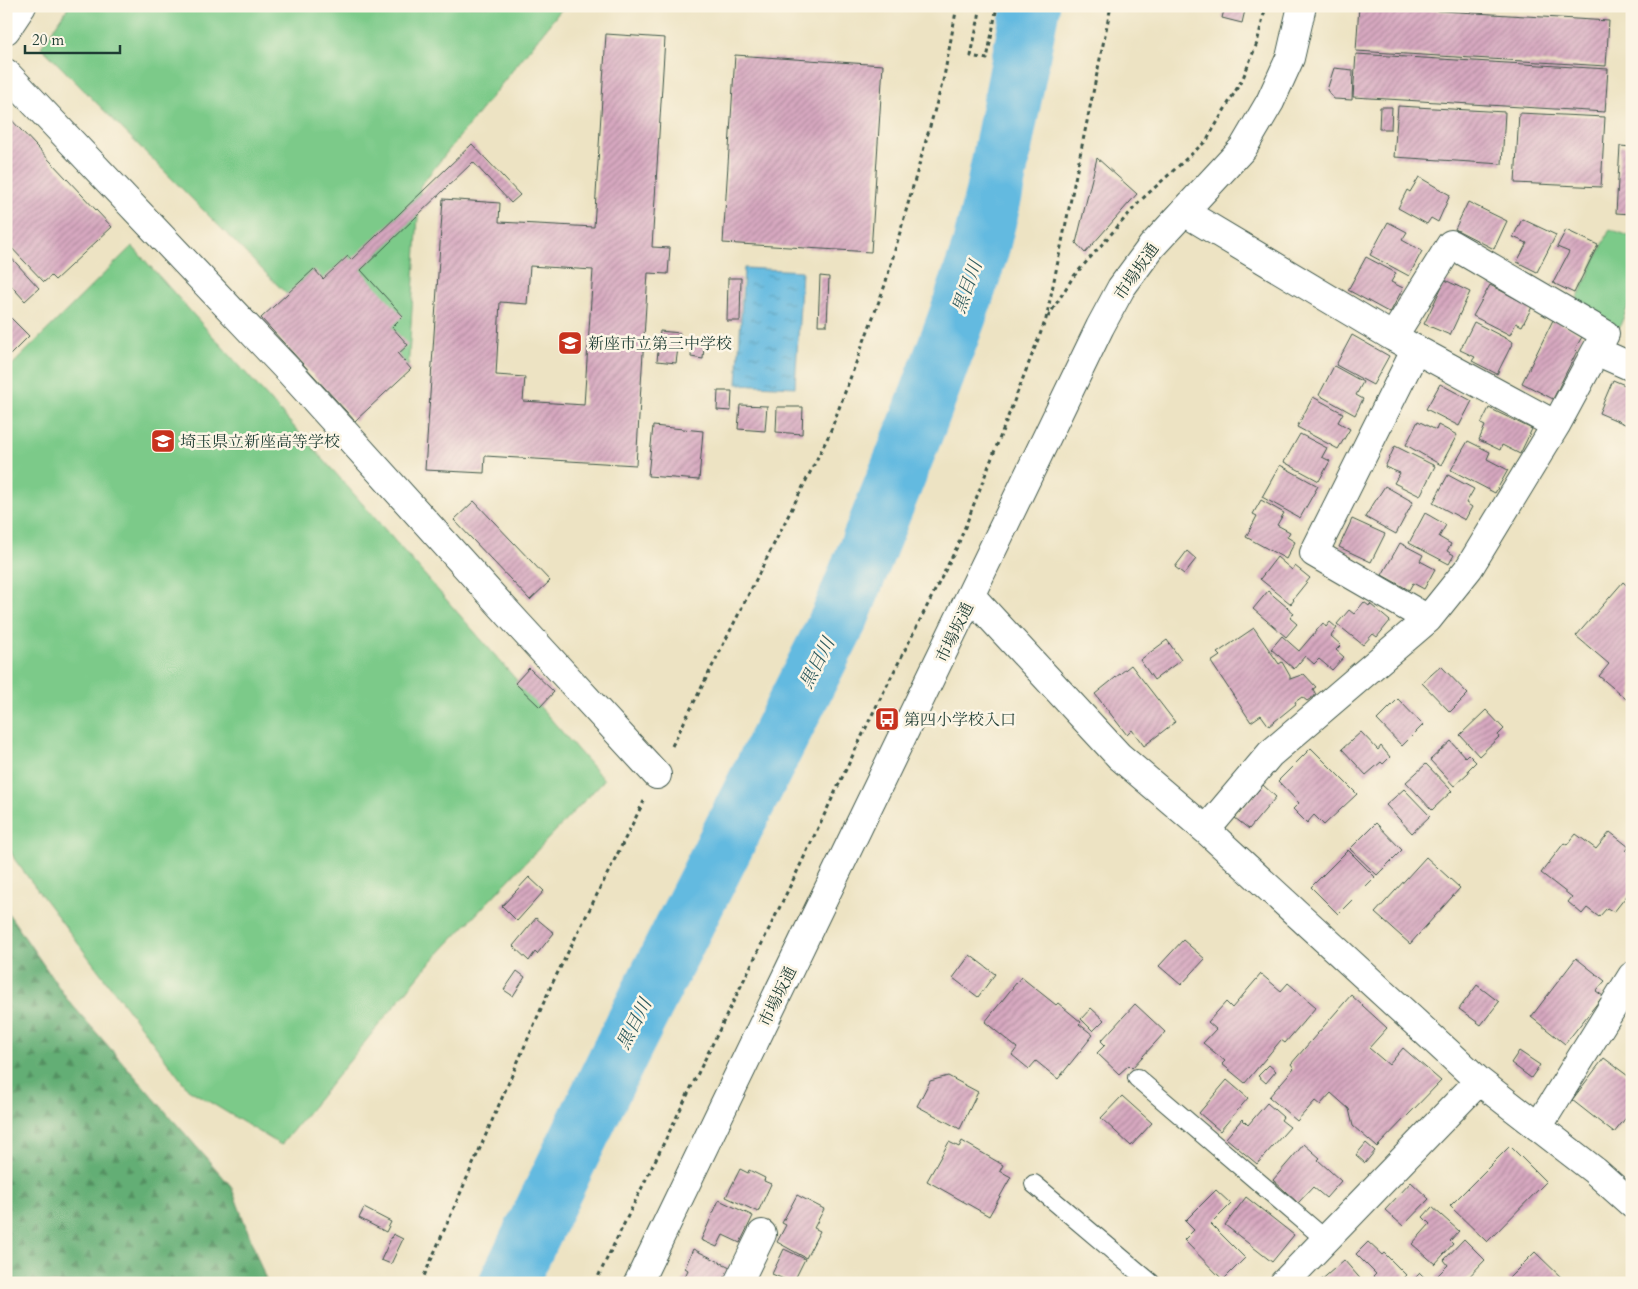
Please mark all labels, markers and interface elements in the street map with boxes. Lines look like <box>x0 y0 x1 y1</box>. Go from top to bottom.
scale bar <box>25 22 120 54</box>
text: 20 m <box>32 30 64 50</box>
street label: 市場坂通 <box>1109 239 1164 304</box>
water label: 黒目川 <box>946 256 989 317</box>
school or university icon: 新座市立第三中学校 <box>557 330 583 356</box>
place label: 新座市立第三中学校 <box>588 333 732 355</box>
school or university icon: 埼玉県立新座高等学校 <box>150 428 176 454</box>
place label: 埼玉県立新座高等学校 <box>180 431 340 453</box>
street label: 市場坂通 <box>931 599 979 666</box>
water label: 黒目川 <box>794 632 842 693</box>
bus stop icon: 第四小学校入口 <box>874 706 900 732</box>
place label: 第四小学校入口 <box>904 709 1016 731</box>
street label: 市場坂通 <box>754 963 802 1030</box>
water label: 黒目川 <box>611 993 659 1054</box>

